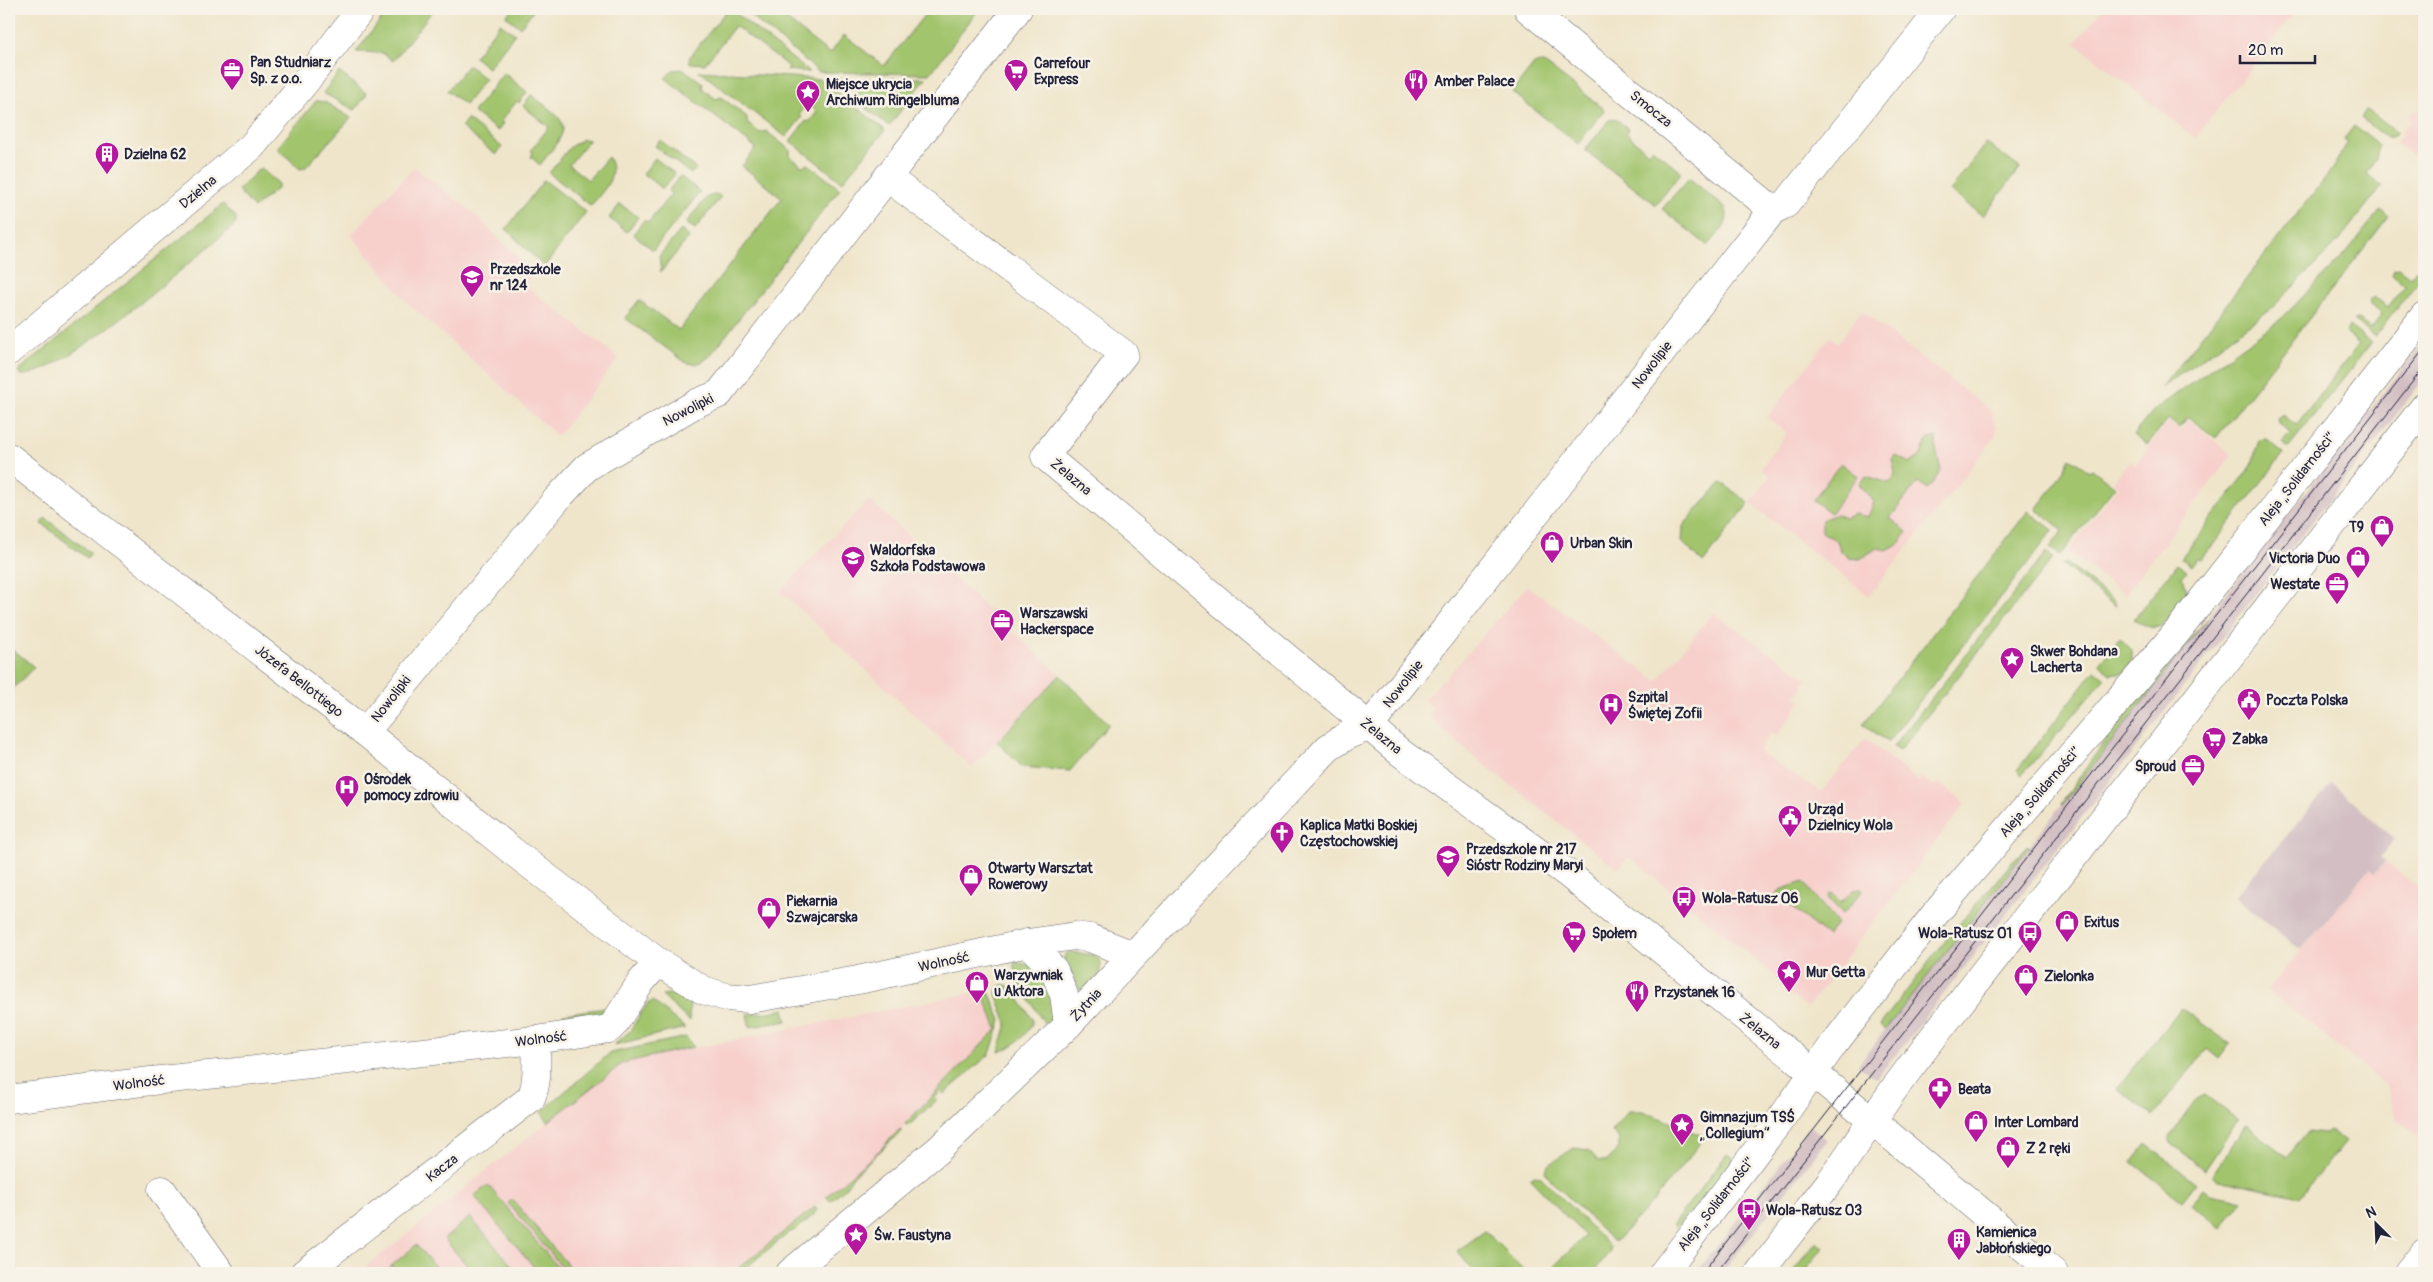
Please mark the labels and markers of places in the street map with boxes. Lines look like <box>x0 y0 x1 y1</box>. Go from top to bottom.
place label: Pan Studniarz Sp. z o.o. <box>250 54 332 87</box>
place label: Carrefour Express <box>1034 55 1091 88</box>
office icon: Pan Studniarz Sp. z o.o. <box>219 57 245 91</box>
supermarket icon: Carrefour Express <box>1003 58 1029 92</box>
restaurant icon: Amber Palace <box>1403 68 1429 102</box>
place label: Amber Palace <box>1434 73 1516 90</box>
place label: Miejsce ukrycia Archiwum Ringelbluma <box>826 76 960 109</box>
place icon: Miejsce ukrycia Archiwum Ringelbluma <box>795 79 821 113</box>
building icon: Dzielna 62 <box>94 141 120 175</box>
place label: Dzielna 62 <box>124 146 186 163</box>
place label: Przedszkole nr 124 <box>490 261 562 294</box>
school or university icon: Przedszkole nr 124 <box>459 264 485 298</box>
shop icon: T9 <box>2369 514 2395 548</box>
place label: T9 <box>2348 519 2364 536</box>
shop icon: Urban Skin <box>1539 530 1565 564</box>
place label: Urban Skin <box>1570 535 1633 552</box>
place label: Waldorfska Szkoła Podstawowa <box>870 542 986 575</box>
school or university icon: Waldorfska Szkoła Podstawowa <box>840 545 866 579</box>
shop icon: Victoria Duo <box>2345 545 2371 579</box>
place label: Victoria Duo <box>2269 550 2340 567</box>
office icon: Westate <box>2324 571 2350 605</box>
place label: Westate <box>2271 576 2321 593</box>
place label: Warszawski Hackerspace <box>1020 605 1095 638</box>
office icon: Warszawski Hackerspace <box>989 608 1015 642</box>
place label: Skwer Bohdana Lacherta <box>2030 643 2118 676</box>
place icon: Skwer Bohdana Lacherta <box>1999 646 2025 680</box>
public building icon: Poczta Polska <box>2236 687 2262 721</box>
place label: Szpital Świętej Zofii <box>1628 689 1702 722</box>
hospital icon: Szpital Świętej Zofii <box>1598 692 1624 726</box>
place label: Poczta Polska <box>2266 692 2349 709</box>
supermarket icon: Żabka <box>2201 726 2227 760</box>
place label: Żabka <box>2232 731 2268 748</box>
office icon: Sproud <box>2180 753 2206 787</box>
place label: Sproud <box>2135 758 2176 775</box>
place label: Ośrodek pomocy zdrowiu <box>364 771 459 804</box>
hospital icon: Ośrodek pomocy zdrowiu <box>334 774 360 808</box>
place label: Urząd Dzielnicy Wola <box>1808 801 1893 834</box>
public building icon: Urząd Dzielnicy Wola <box>1777 804 1803 838</box>
place label: Kaplica Matki Boskiej Częstochowskiej <box>1300 817 1417 850</box>
church icon: Kaplica Matki Boskiej Częstochowskiej <box>1269 820 1295 854</box>
place label: Przedszkole nr 217 Sióstr Rodziny Maryi <box>1466 841 1584 874</box>
school or university icon: Przedszkole nr 217 Sióstr Rodziny Maryi <box>1435 844 1461 878</box>
place label: Otwarty Warsztat Rowerowy <box>988 860 1093 893</box>
shop icon: Otwarty Warsztat Rowerowy <box>958 863 984 897</box>
bus stop icon: Wola-Ratusz 06 <box>1671 885 1697 919</box>
place label: Wola-Ratusz 06 <box>1702 890 1798 907</box>
place label: Piekarnia Szwajcarska <box>786 893 858 926</box>
shop icon: Piekarnia Szwajcarska <box>756 896 782 930</box>
shop icon: Exitus <box>2054 909 2080 943</box>
place label: Exitus <box>2084 914 2120 931</box>
supermarket icon: Społem <box>1561 920 1587 954</box>
bus stop icon: Wola-Ratusz 01 <box>2017 920 2043 954</box>
place label: Społem <box>1592 925 1638 942</box>
place label: Wola-Ratusz 01 <box>1918 925 2012 942</box>
place icon: Mur Getta <box>1776 959 1802 993</box>
shop icon: Zielonka <box>2013 963 2039 997</box>
place label: Mur Getta <box>1806 964 1866 981</box>
place label: Warzywniak u Aktora <box>994 967 1063 1000</box>
place label: Zielonka <box>2044 968 2094 985</box>
shop icon: Warzywniak u Aktora <box>964 970 990 1004</box>
restaurant icon: Przystanek 16 <box>1624 979 1650 1013</box>
place label: Przystanek 16 <box>1654 984 1735 1001</box>
pharmacy icon: Beata <box>1927 1076 1953 1110</box>
place label: Beata <box>1958 1081 1992 1098</box>
place label: Gimnazjum TSŚ „Collegium” <box>1700 1108 1795 1142</box>
shop icon: Inter Lombard <box>1963 1109 1989 1143</box>
place icon: Gimnazjum TSŚ „Collegium” <box>1669 1112 1695 1146</box>
place label: Inter Lombard <box>1994 1114 2079 1131</box>
shop icon: Z 2 ręki <box>1995 1135 2021 1169</box>
place label: Z 2 ręki <box>2026 1140 2071 1157</box>
bus stop icon: Wola-Ratusz 03 <box>1736 1197 1762 1231</box>
place label: Wola-Ratusz 03 <box>1766 1202 1862 1219</box>
place icon: Św. Faustyna <box>843 1222 869 1256</box>
place label: Kamienica Jabłońskiego <box>1976 1224 2052 1257</box>
place label: Św. Faustyna <box>874 1226 951 1244</box>
building icon: Kamienica Jabłońskiego <box>1946 1227 1972 1261</box>

